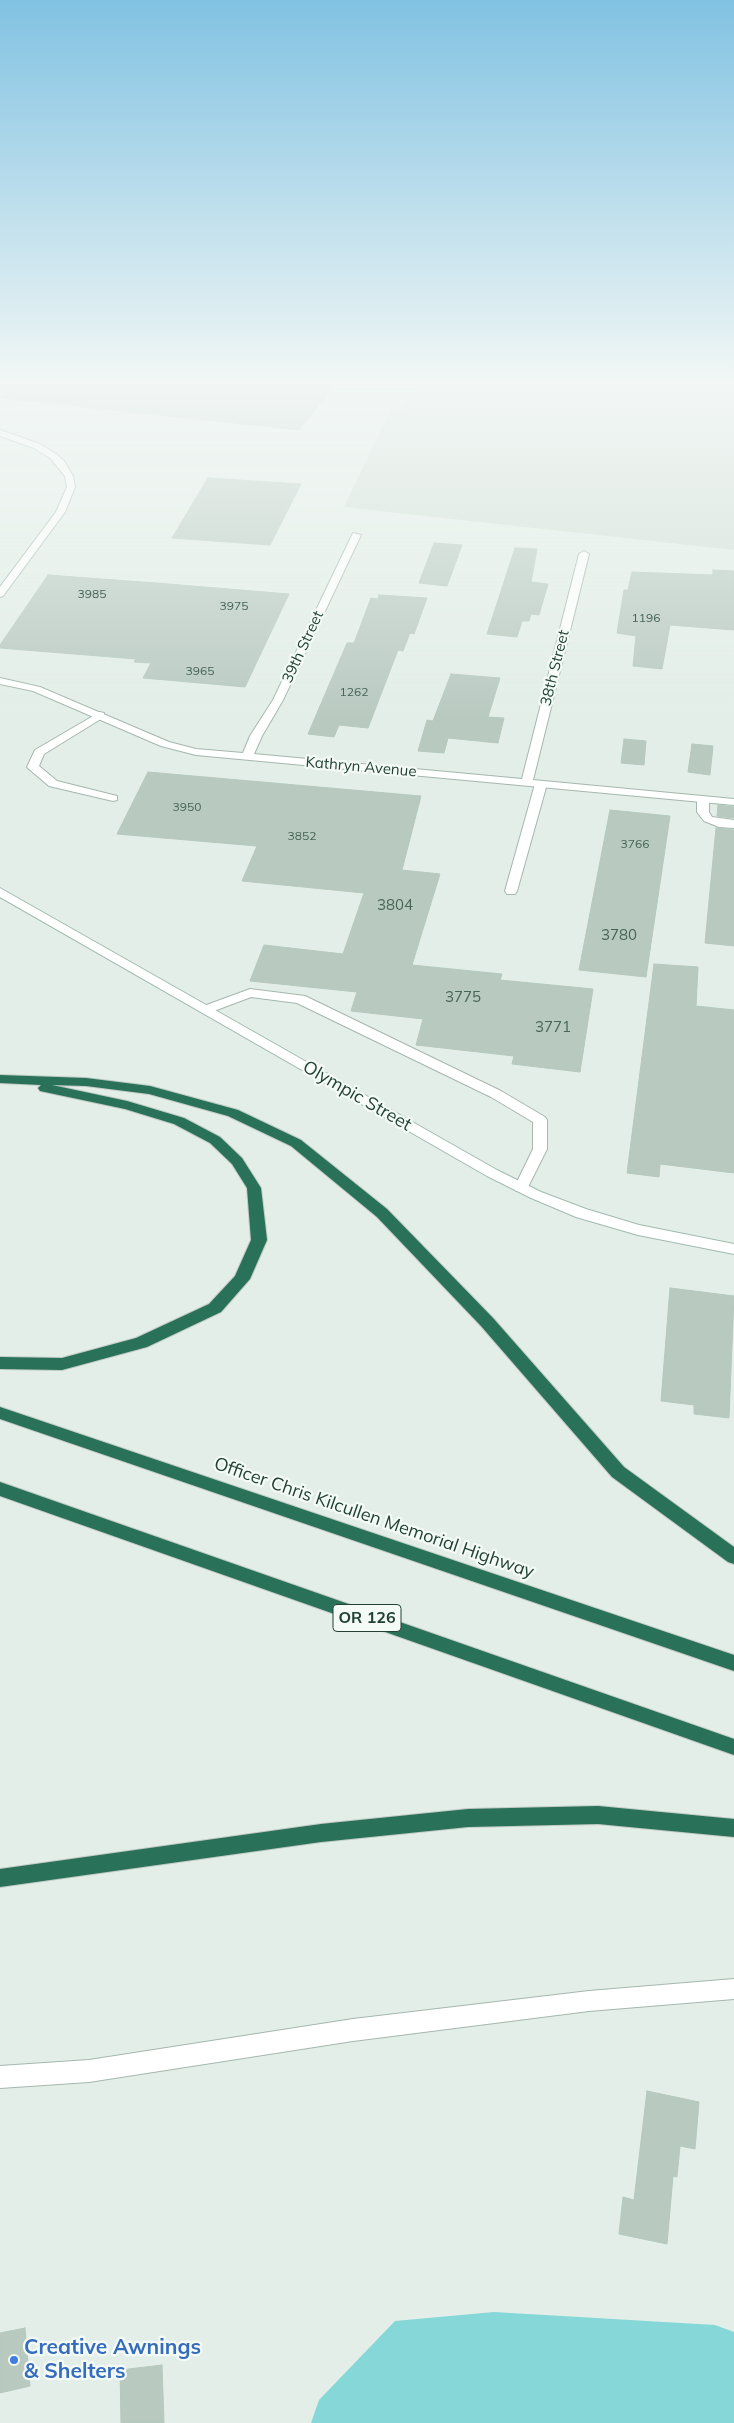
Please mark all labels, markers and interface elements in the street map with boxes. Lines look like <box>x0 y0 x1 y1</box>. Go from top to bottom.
house number: 3985 <box>78 587 106 601</box>
house number: 3975 <box>220 599 248 613</box>
street label: 39th Street <box>278 608 328 686</box>
house number: 1196 <box>632 611 660 625</box>
street label: 38th Street <box>537 628 573 708</box>
house number: 3965 <box>186 664 214 678</box>
house number: 1262 <box>340 685 368 699</box>
street label: Kathryn Avenue <box>305 753 417 781</box>
house number: 3950 <box>173 800 201 814</box>
house number: 3852 <box>288 829 316 843</box>
house number: 3766 <box>621 837 649 851</box>
house number: 3804 <box>377 896 413 914</box>
house number: 3780 <box>601 926 637 944</box>
house number: 3775 <box>445 988 481 1006</box>
house number: 3771 <box>535 1018 571 1036</box>
street label: Olympic Street <box>299 1056 415 1136</box>
street label: Officer Chris Kilcullen Memorial Highway <box>211 1453 537 1583</box>
road number: OR 126 <box>333 1605 401 1632</box>
place label: Creative Awnings & Shelters <box>24 2335 201 2385</box>
marker: Creative Awnings & Shelters <box>8 2354 20 2366</box>

